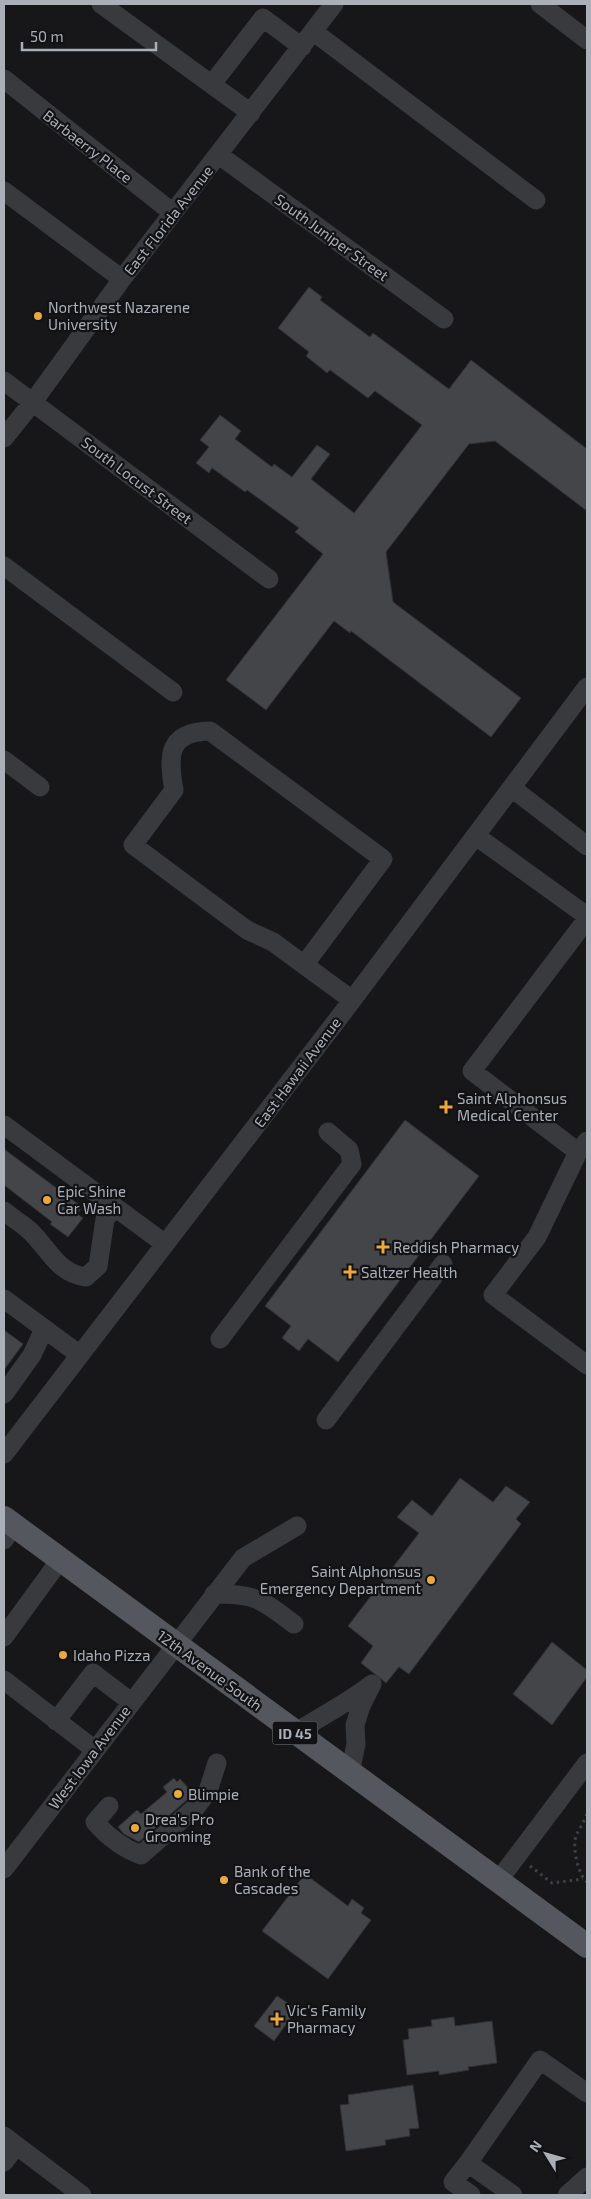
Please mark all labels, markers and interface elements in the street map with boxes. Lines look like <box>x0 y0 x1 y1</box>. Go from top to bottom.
scale bar <box>22 20 156 52</box>
text: 50 m <box>30 27 64 45</box>
street label: Barbaerry Place <box>40 106 136 186</box>
street label: East Florida Avenue <box>120 162 216 278</box>
street label: South Juniper Street <box>271 190 393 285</box>
place label: Northwest Nazarene University <box>48 298 190 333</box>
marker: Northwest Nazarene University <box>32 310 44 322</box>
street label: South Locust Street <box>78 433 196 528</box>
street label: East Hawaii Avenue <box>250 1014 344 1130</box>
place label: Saint Alphonsus Medical Center <box>457 1089 567 1124</box>
marker: Saint Alphonsus Medical Center <box>439 1100 453 1114</box>
place label: Epic Shine Car Wash <box>57 1182 126 1217</box>
marker: Epic Shine Car Wash <box>41 1194 53 1206</box>
place label: Reddish Pharmacy <box>393 1238 519 1256</box>
marker: Reddish Pharmacy <box>377 1241 389 1253</box>
place label: Saltzer Health <box>361 1263 458 1281</box>
marker: Saltzer Health <box>343 1265 357 1279</box>
place label: Saint Alphonsus Emergency Department <box>260 1562 421 1597</box>
marker: Saint Alphonsus Emergency Department <box>425 1574 437 1586</box>
street label: 12th Avenue South <box>154 1626 266 1714</box>
place label: Idaho Pizza <box>73 1646 150 1664</box>
marker: Idaho Pizza <box>57 1649 69 1661</box>
street label: West Iowa Avenue <box>44 1702 134 1812</box>
road number: ID 45 <box>272 1722 318 1745</box>
place label: Blimpie <box>188 1785 239 1803</box>
marker: Blimpie <box>172 1788 184 1800</box>
place label: Drea's Pro Grooming <box>145 1810 214 1845</box>
marker: Drea's Pro Grooming <box>129 1822 141 1834</box>
place label: Bank of the Cascades <box>234 1862 311 1897</box>
marker: Bank of the Cascades <box>218 1874 230 1886</box>
place label: Vic's Family Pharmacy <box>287 2001 366 2036</box>
marker: Vic's Family Pharmacy <box>271 2013 283 2025</box>
north arrow <box>521 2129 571 2179</box>
text: N <box>525 2137 545 2155</box>

